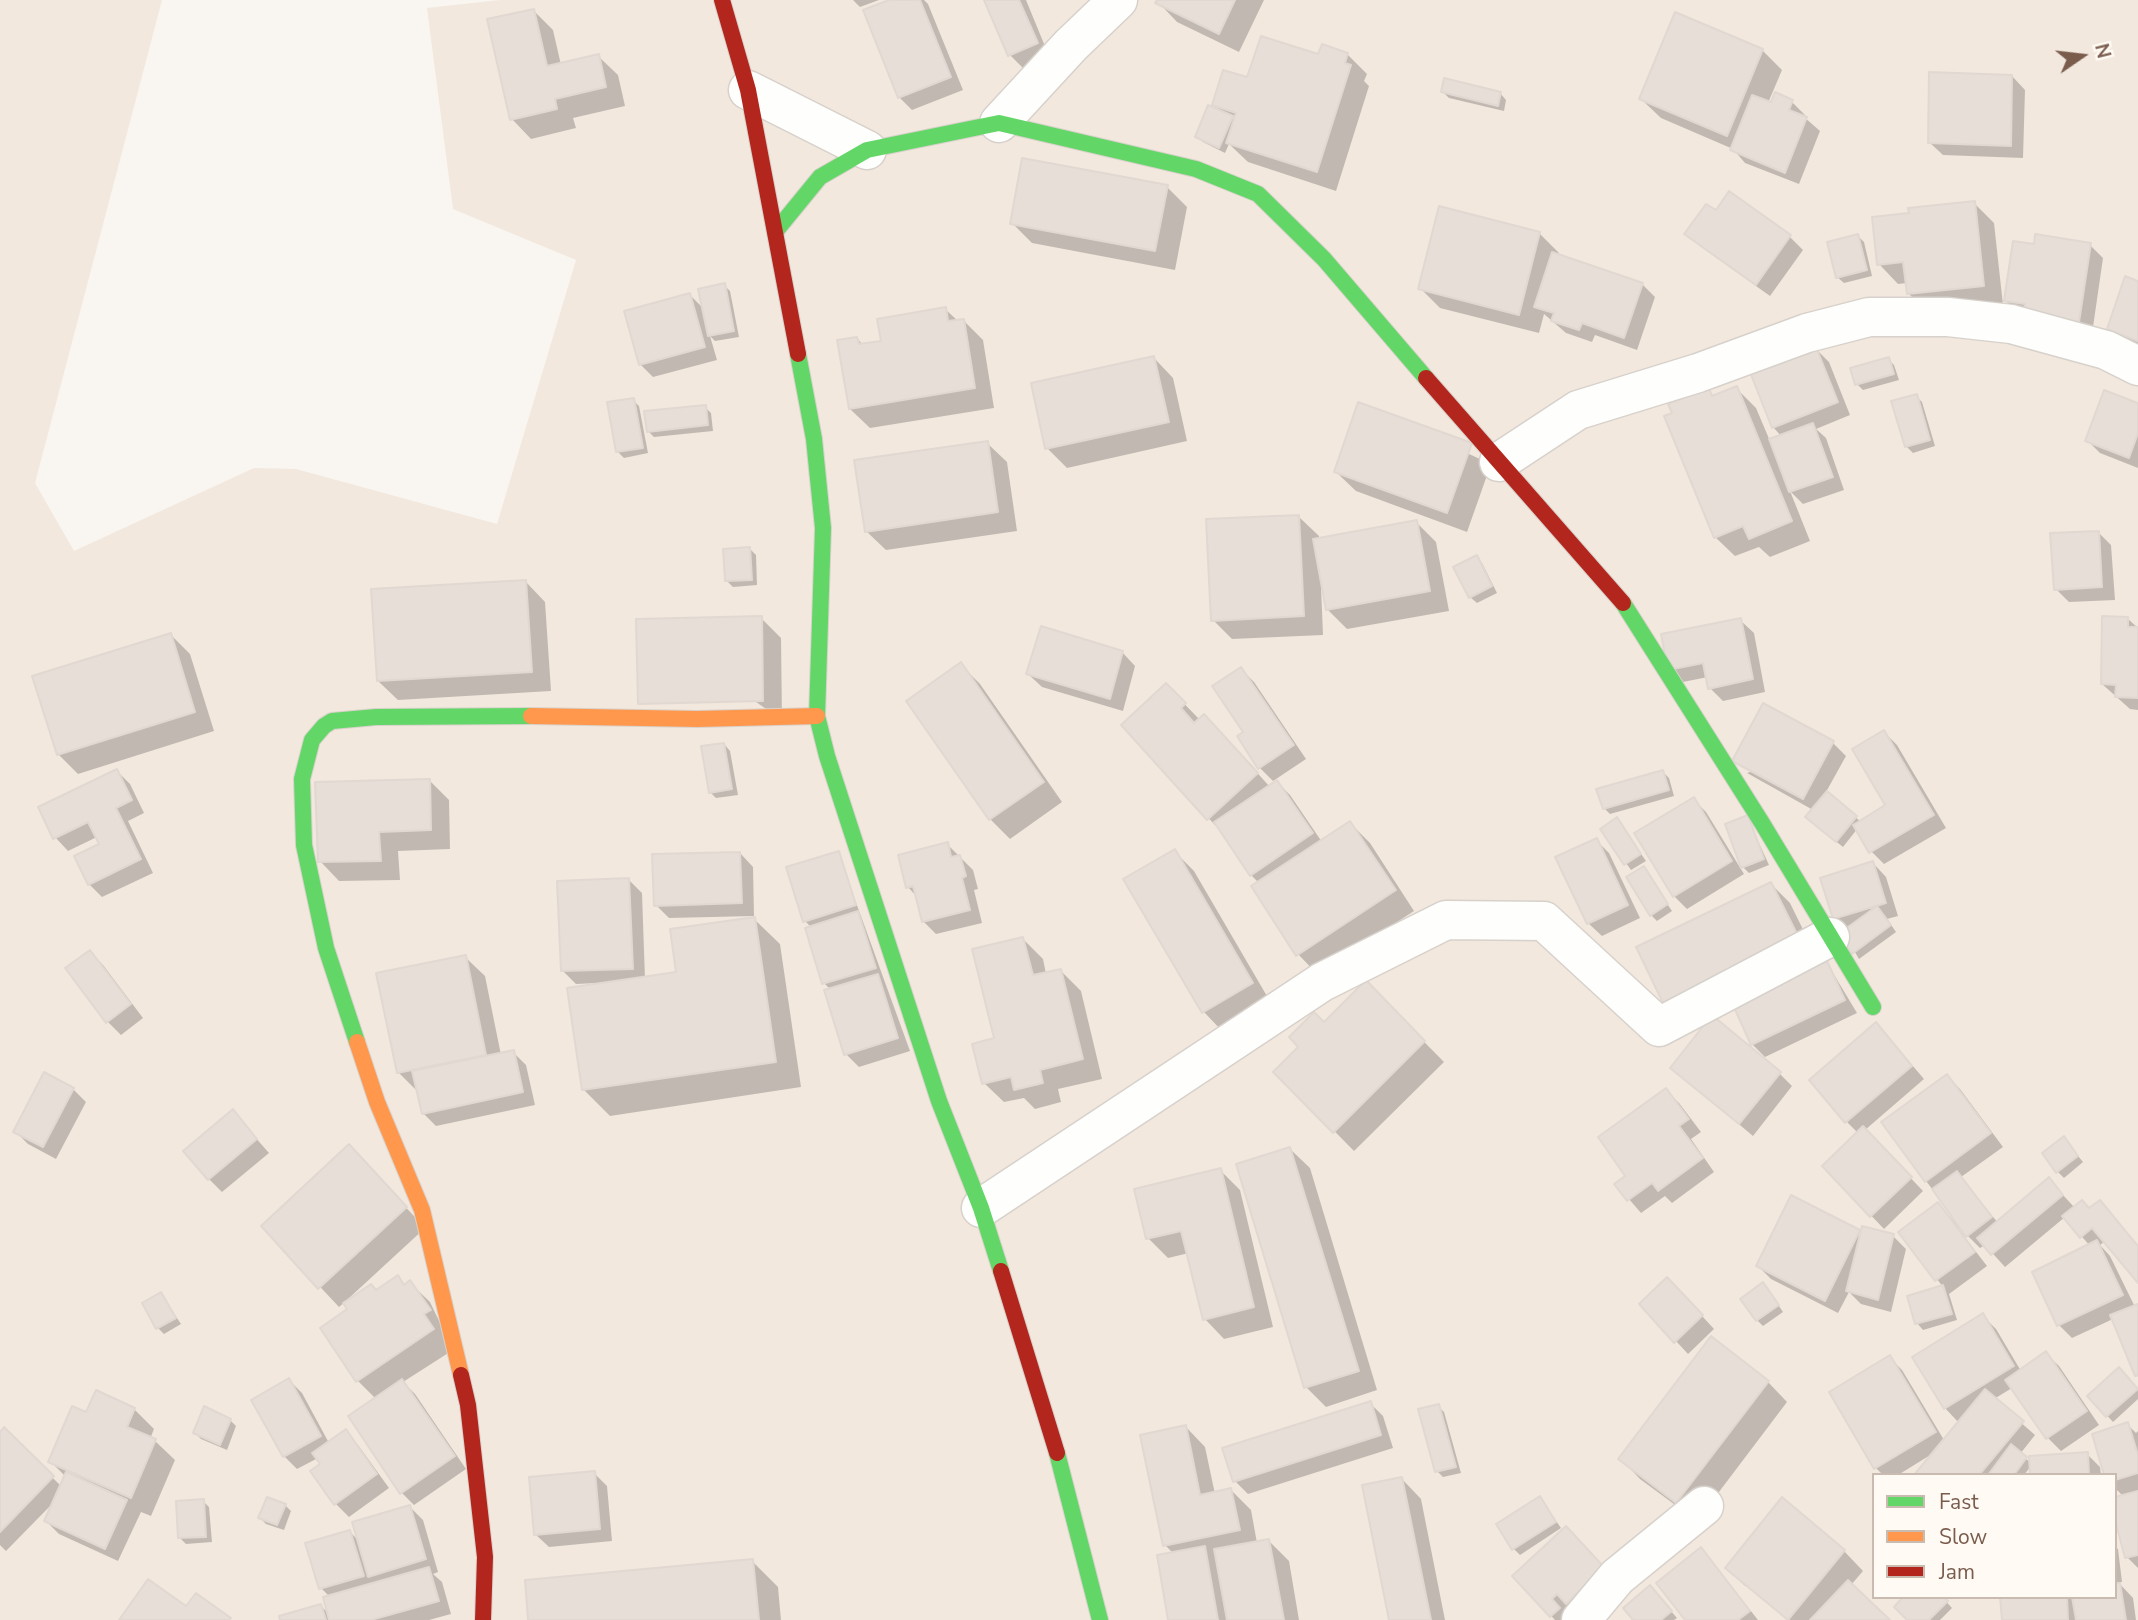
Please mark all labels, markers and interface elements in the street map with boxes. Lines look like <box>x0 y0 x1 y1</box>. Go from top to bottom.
north arrow <box>2047 21 2117 91</box>
text: N <box>2088 41 2117 61</box>
legend <box>1872 1473 2117 1599</box>
text: Fast <box>1939 1488 1979 1516</box>
text: Slow <box>1939 1523 1987 1551</box>
text: Jam <box>1939 1558 1975 1586</box>

